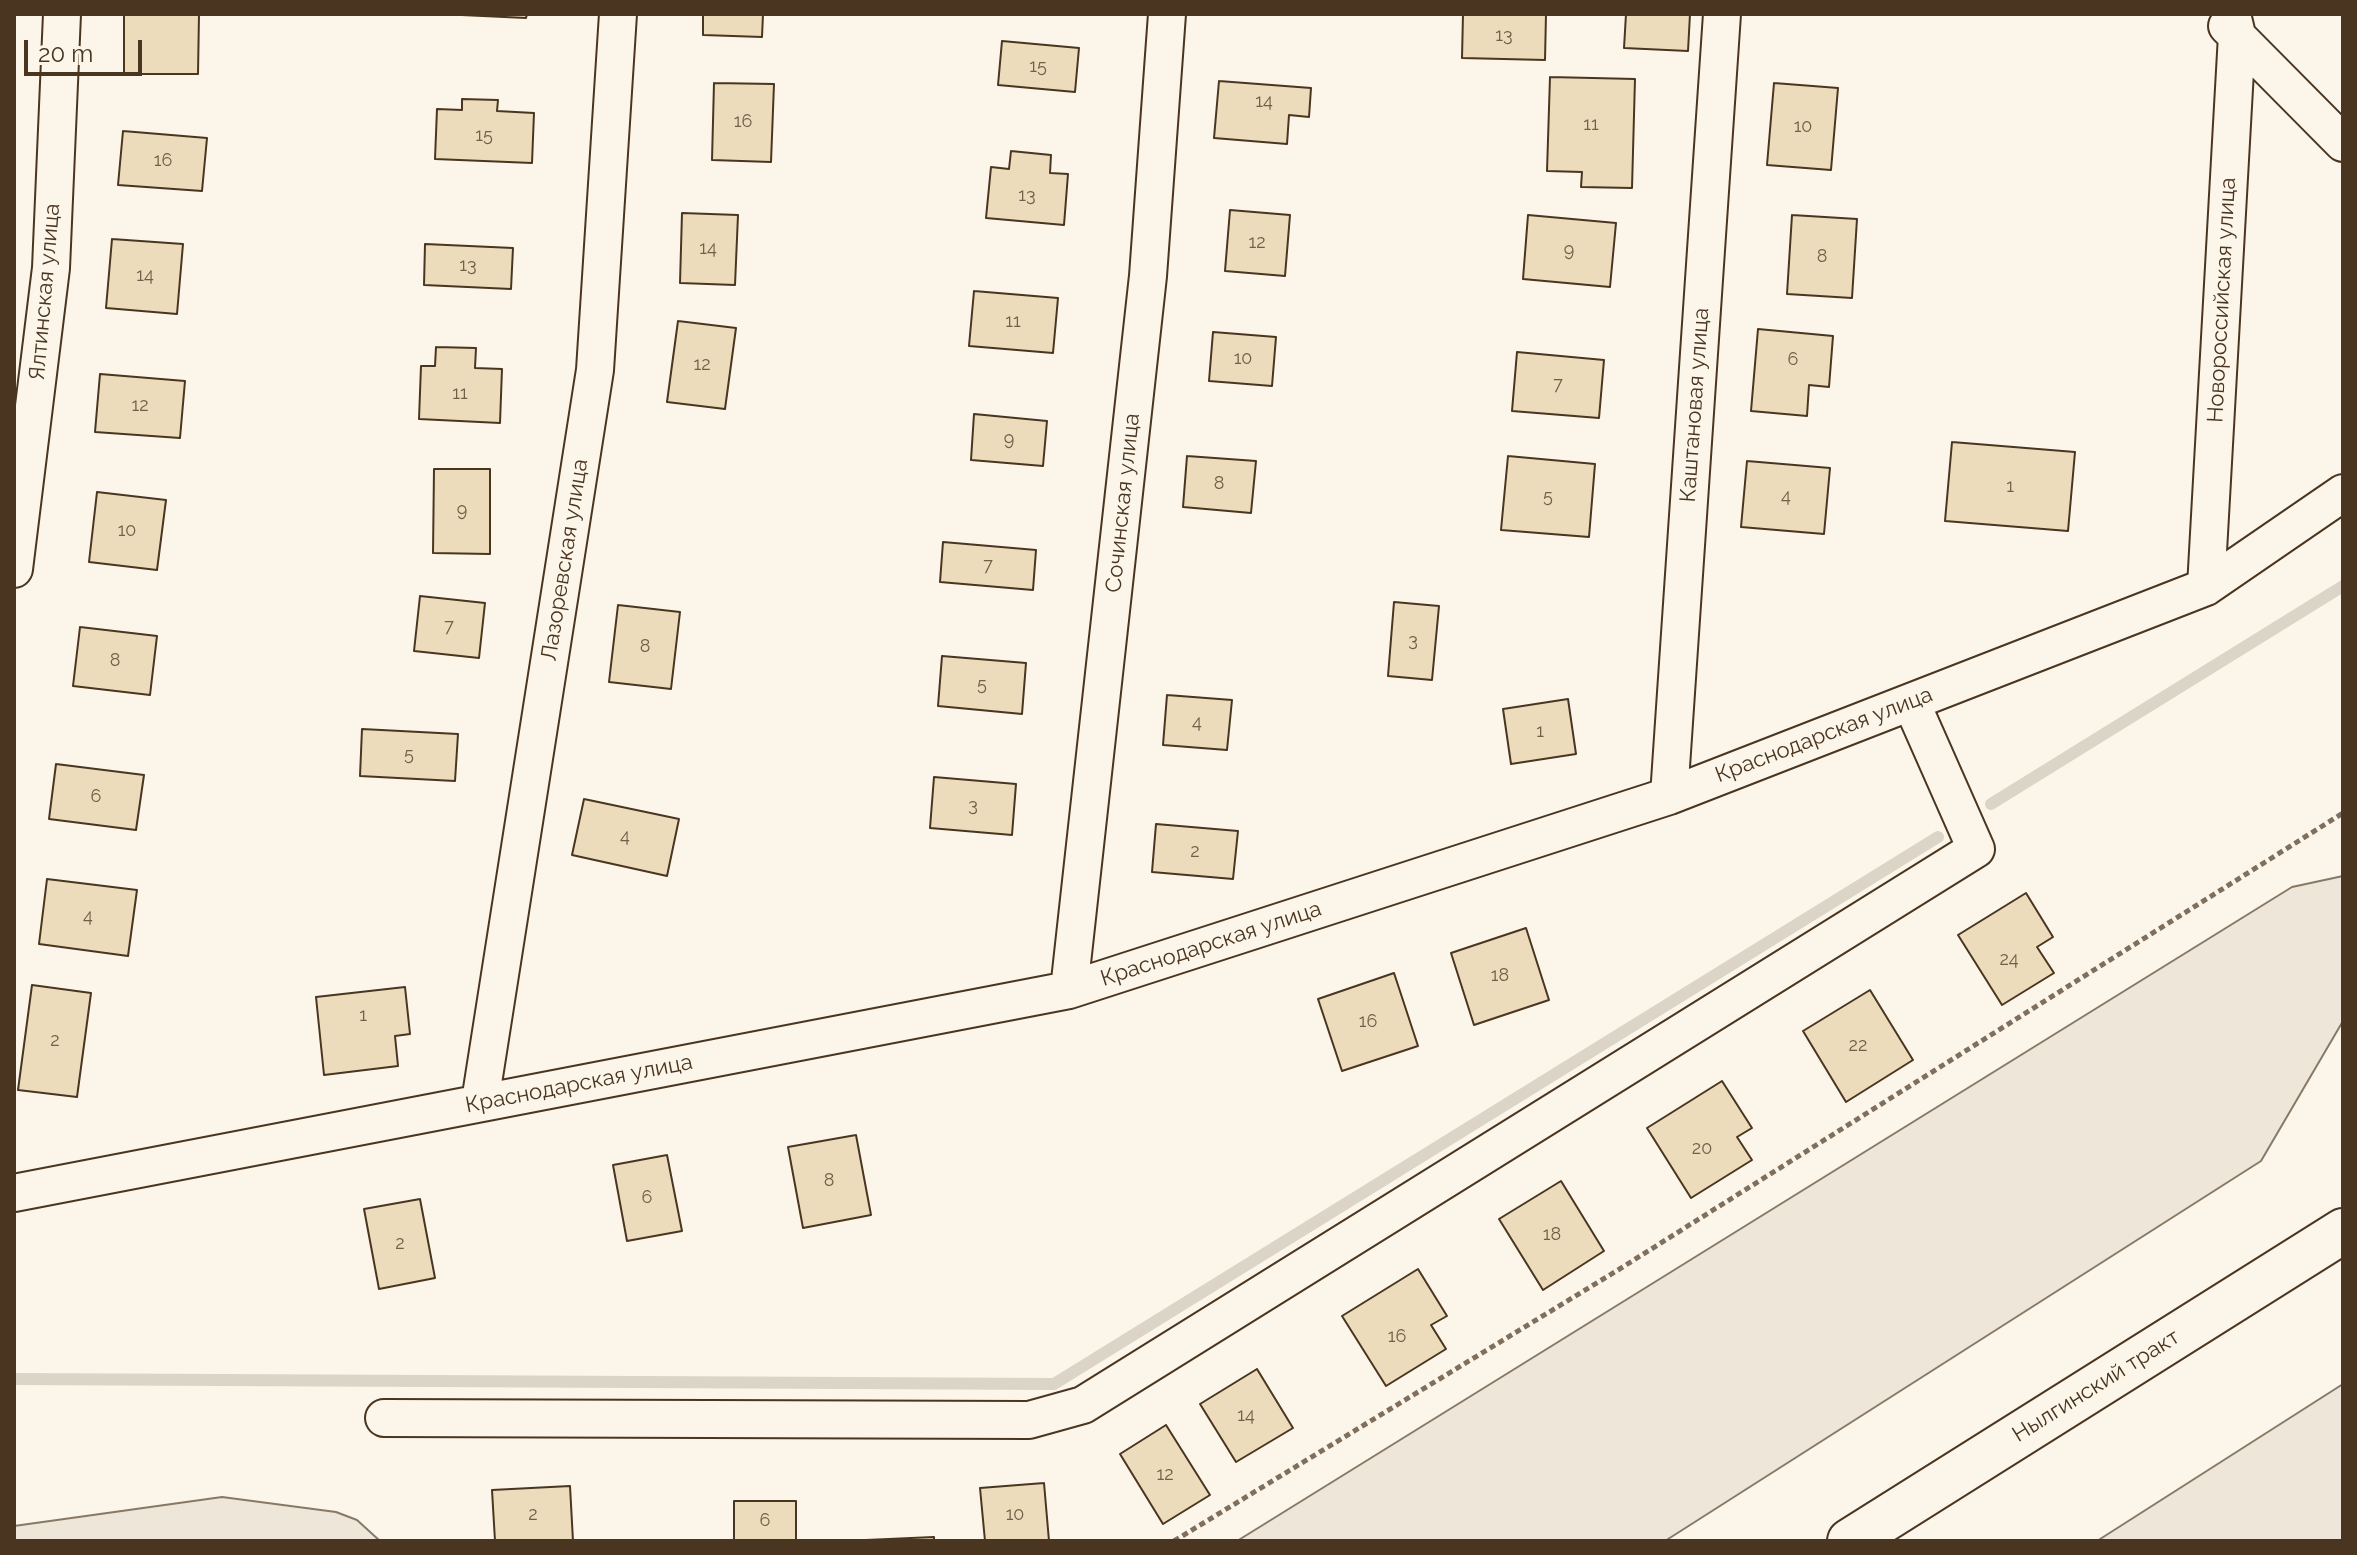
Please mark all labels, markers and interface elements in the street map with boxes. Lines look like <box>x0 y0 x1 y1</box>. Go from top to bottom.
scale bar <box>28 24 146 74</box>
house number: 13 <box>1495 25 1513 47</box>
text: 20 m <box>38 39 93 68</box>
house number: 15 <box>1029 56 1047 78</box>
house number: 14 <box>1255 91 1273 113</box>
house number: 16 <box>734 111 752 133</box>
house number: 11 <box>1583 114 1599 136</box>
house number: 10 <box>1794 116 1812 138</box>
house number: 15 <box>475 125 493 147</box>
house number: 16 <box>154 150 172 172</box>
street label: Новороссийская улица <box>2202 177 2242 423</box>
house number: 13 <box>1018 185 1036 207</box>
street label: Ялтинская улица <box>24 202 66 382</box>
house number: 12 <box>1248 232 1266 254</box>
house number: 14 <box>699 238 717 260</box>
house number: 9 <box>1564 240 1574 262</box>
house number: 8 <box>1817 246 1827 268</box>
house number: 13 <box>459 255 477 277</box>
house number: 14 <box>136 265 154 287</box>
street label: Каштановая улица <box>1675 307 1715 503</box>
house number: 11 <box>1005 311 1021 333</box>
house number: 10 <box>1234 348 1252 370</box>
house number: 6 <box>1788 349 1798 371</box>
house number: 12 <box>693 354 711 376</box>
house number: 7 <box>1553 374 1563 396</box>
house number: 11 <box>452 383 468 405</box>
house number: 12 <box>131 395 149 417</box>
street label: Сочинская улица <box>1100 412 1146 594</box>
house number: 9 <box>1004 429 1014 451</box>
street label: Лазоревская улица <box>536 457 594 663</box>
house number: 8 <box>1214 473 1224 495</box>
house number: 1 <box>2006 476 2014 498</box>
house number: 5 <box>1543 486 1553 508</box>
house number: 4 <box>1781 486 1791 508</box>
house number: 9 <box>457 500 467 522</box>
house number: 10 <box>118 520 136 542</box>
house number: 7 <box>983 555 993 577</box>
house number: 7 <box>444 616 454 638</box>
house number: 3 <box>1408 630 1418 652</box>
house number: 8 <box>640 636 650 658</box>
house number: 8 <box>110 650 120 672</box>
house number: 5 <box>977 674 987 696</box>
street label: Краснодарская улица <box>1712 681 1936 789</box>
house number: 4 <box>1192 712 1202 734</box>
house number: 1 <box>1536 721 1544 743</box>
house number: 5 <box>404 744 414 766</box>
house number: 6 <box>91 786 101 808</box>
house number: 3 <box>968 795 978 817</box>
house number: 4 <box>620 826 630 848</box>
house number: 2 <box>1190 841 1200 863</box>
street label: Краснодарская улица <box>1097 896 1325 992</box>
house number: 4 <box>83 906 93 928</box>
house number: 24 <box>1999 949 2019 971</box>
house number: 18 <box>1491 965 1509 987</box>
house number: 1 <box>359 1005 367 1027</box>
house number: 16 <box>1359 1011 1377 1033</box>
house number: 2 <box>50 1030 60 1052</box>
house number: 22 <box>1849 1035 1867 1057</box>
street label: Краснодарская улица <box>463 1049 695 1119</box>
house number: 20 <box>1692 1138 1712 1160</box>
house number: 8 <box>824 1170 834 1192</box>
house number: 6 <box>642 1187 652 1209</box>
house number: 18 <box>1543 1224 1561 1246</box>
house number: 2 <box>395 1233 405 1255</box>
street label: Нылгинский тракт <box>2008 1324 2184 1448</box>
house number: 16 <box>1388 1326 1406 1348</box>
house number: 14 <box>1237 1405 1255 1427</box>
house number: 12 <box>1156 1464 1174 1486</box>
house number: 2 <box>528 1504 538 1526</box>
house number: 10 <box>1006 1504 1024 1526</box>
house number: 6 <box>760 1510 770 1532</box>

